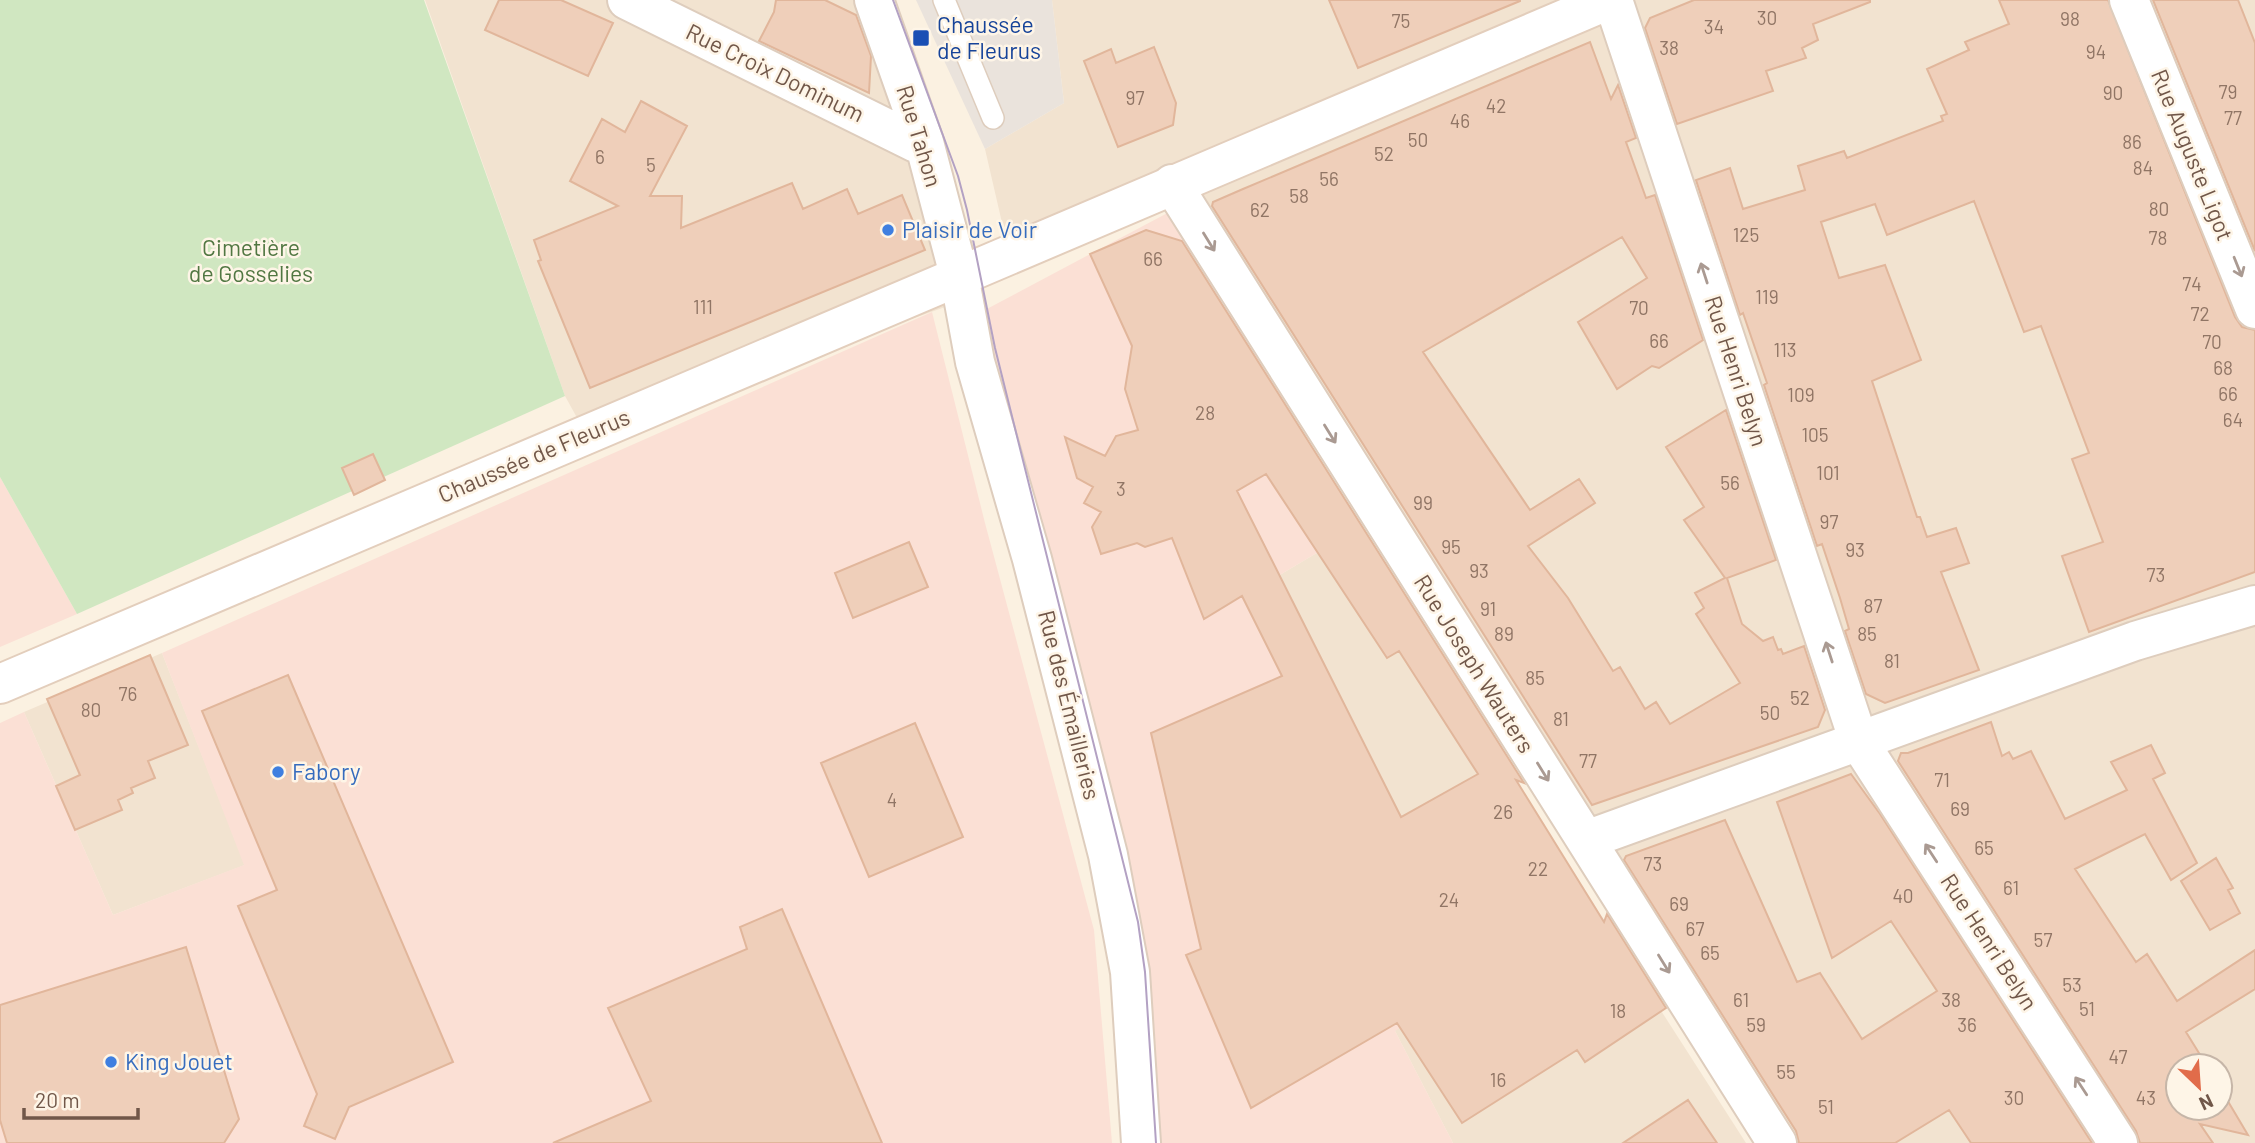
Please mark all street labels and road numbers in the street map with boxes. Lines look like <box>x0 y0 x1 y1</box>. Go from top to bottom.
street label: Rue Croix Dominum <box>682 17 869 127</box>
street label: Rue Auguste Ligot <box>2146 65 2240 244</box>
street label: Rue Tahon <box>891 81 949 190</box>
street label: Rue Henri Belyn <box>1699 292 1774 450</box>
street label: Chaussée de Fleurus <box>434 402 634 508</box>
street label: Rue Joseph Wauters <box>1409 569 1541 758</box>
street label: Rue des Émailleries <box>1033 607 1107 802</box>
street label: Rue Henri Belyn <box>1935 868 2044 1015</box>

